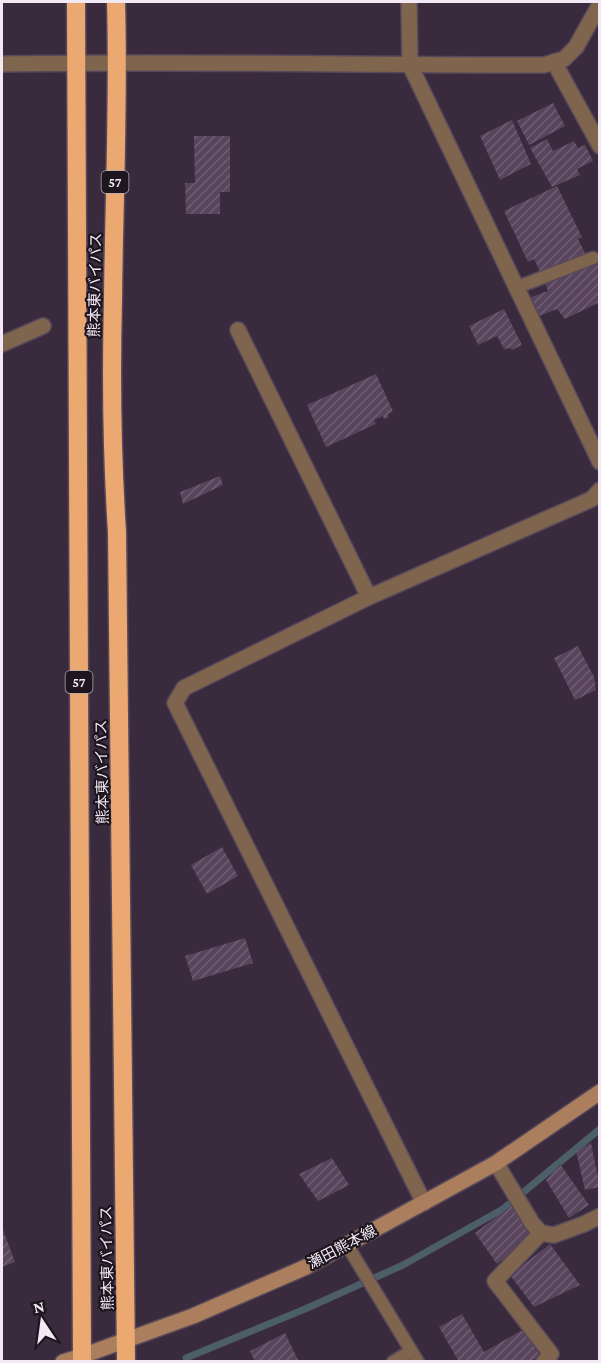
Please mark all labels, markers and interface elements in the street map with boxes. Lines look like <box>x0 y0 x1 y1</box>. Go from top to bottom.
road number: 57 <box>102 171 128 193</box>
street label: 熊本東バイパス <box>86 233 104 337</box>
road number: 57 <box>66 671 92 693</box>
street label: 熊本東バイパス <box>93 720 111 824</box>
street label: 熊本東バイパス <box>98 1206 116 1310</box>
street label: 瀬田熊本線 <box>305 1222 379 1272</box>
north arrow <box>12 1291 72 1351</box>
text: N <box>32 1297 46 1316</box>

